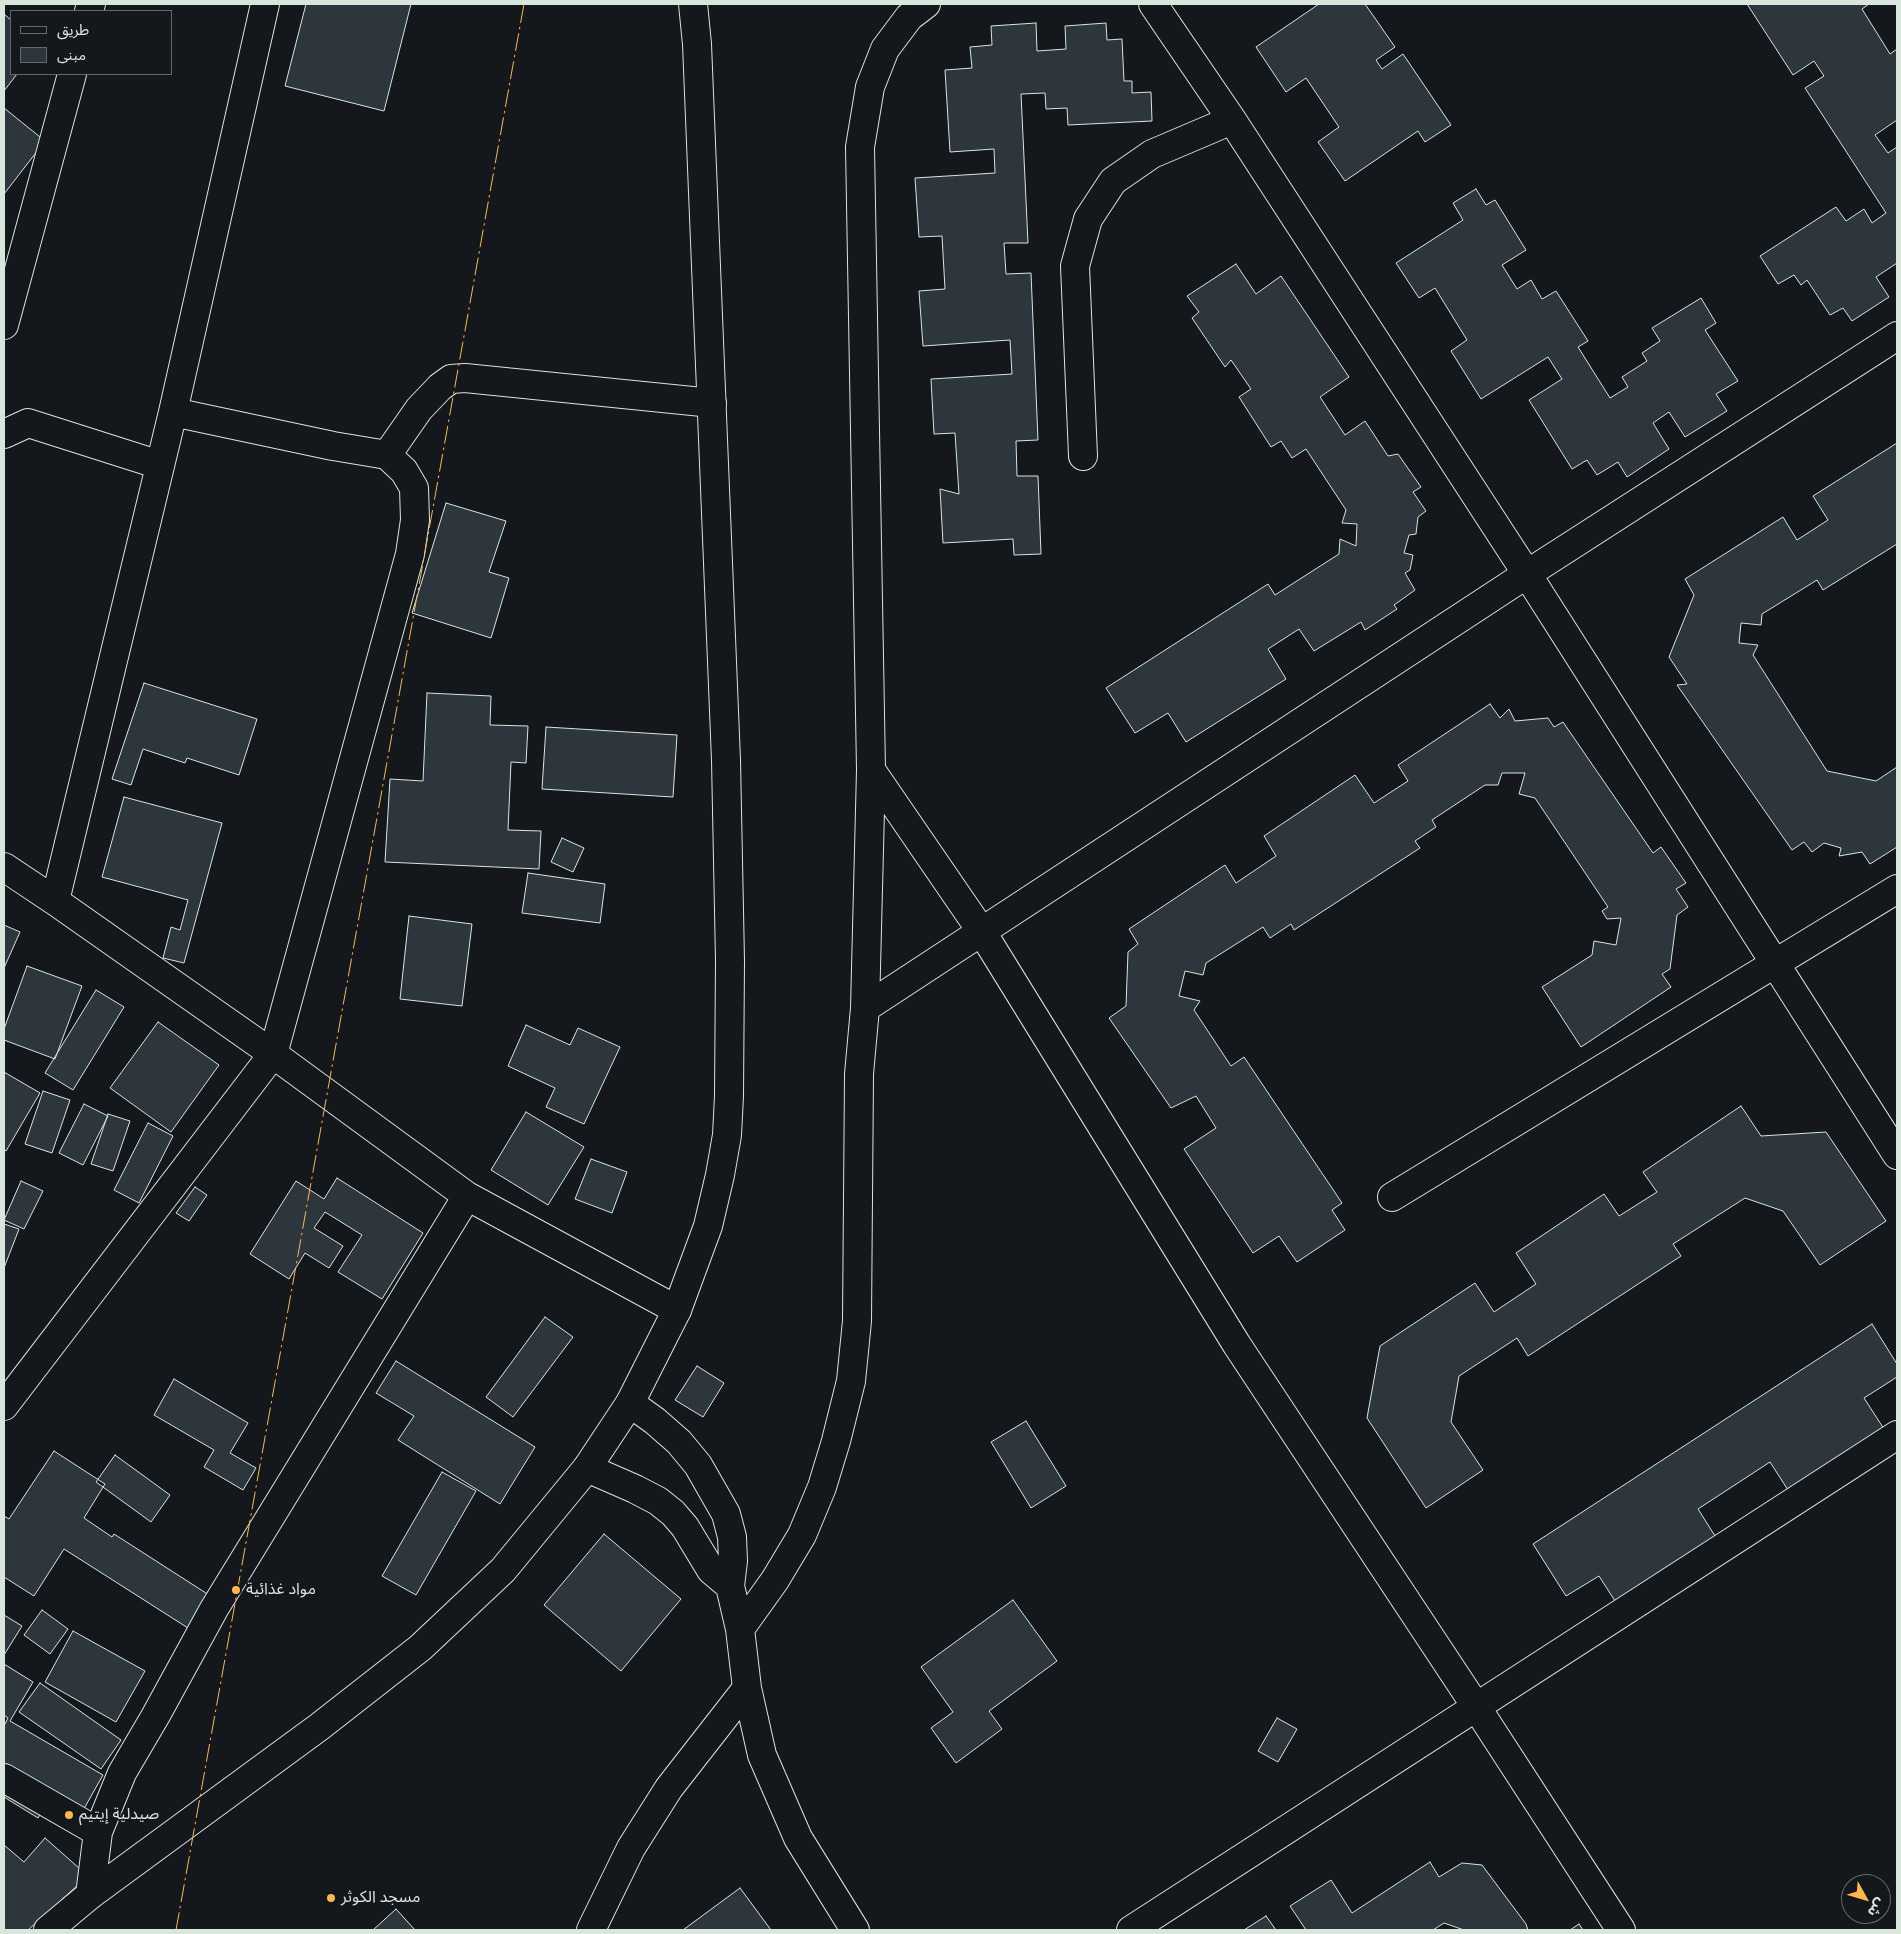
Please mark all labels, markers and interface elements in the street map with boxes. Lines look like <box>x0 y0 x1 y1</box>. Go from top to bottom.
legend <box>10 10 172 75</box>
text: طريق <box>57 21 89 39</box>
text: مبنى <box>57 46 86 64</box>
place label: مواد غذائية <box>246 1580 316 1600</box>
marker: مواد غذائية <box>230 1584 242 1596</box>
place label: صيدلية إيتيم <box>79 1805 159 1825</box>
marker: صيدلية إيتيم <box>63 1809 75 1821</box>
north arrow <box>1841 1874 1891 1924</box>
place label: مسجد الكوثر <box>341 1888 420 1908</box>
marker: مسجد الكوثر <box>325 1892 337 1904</box>
text: ش <box>1865 1895 1889 1920</box>

